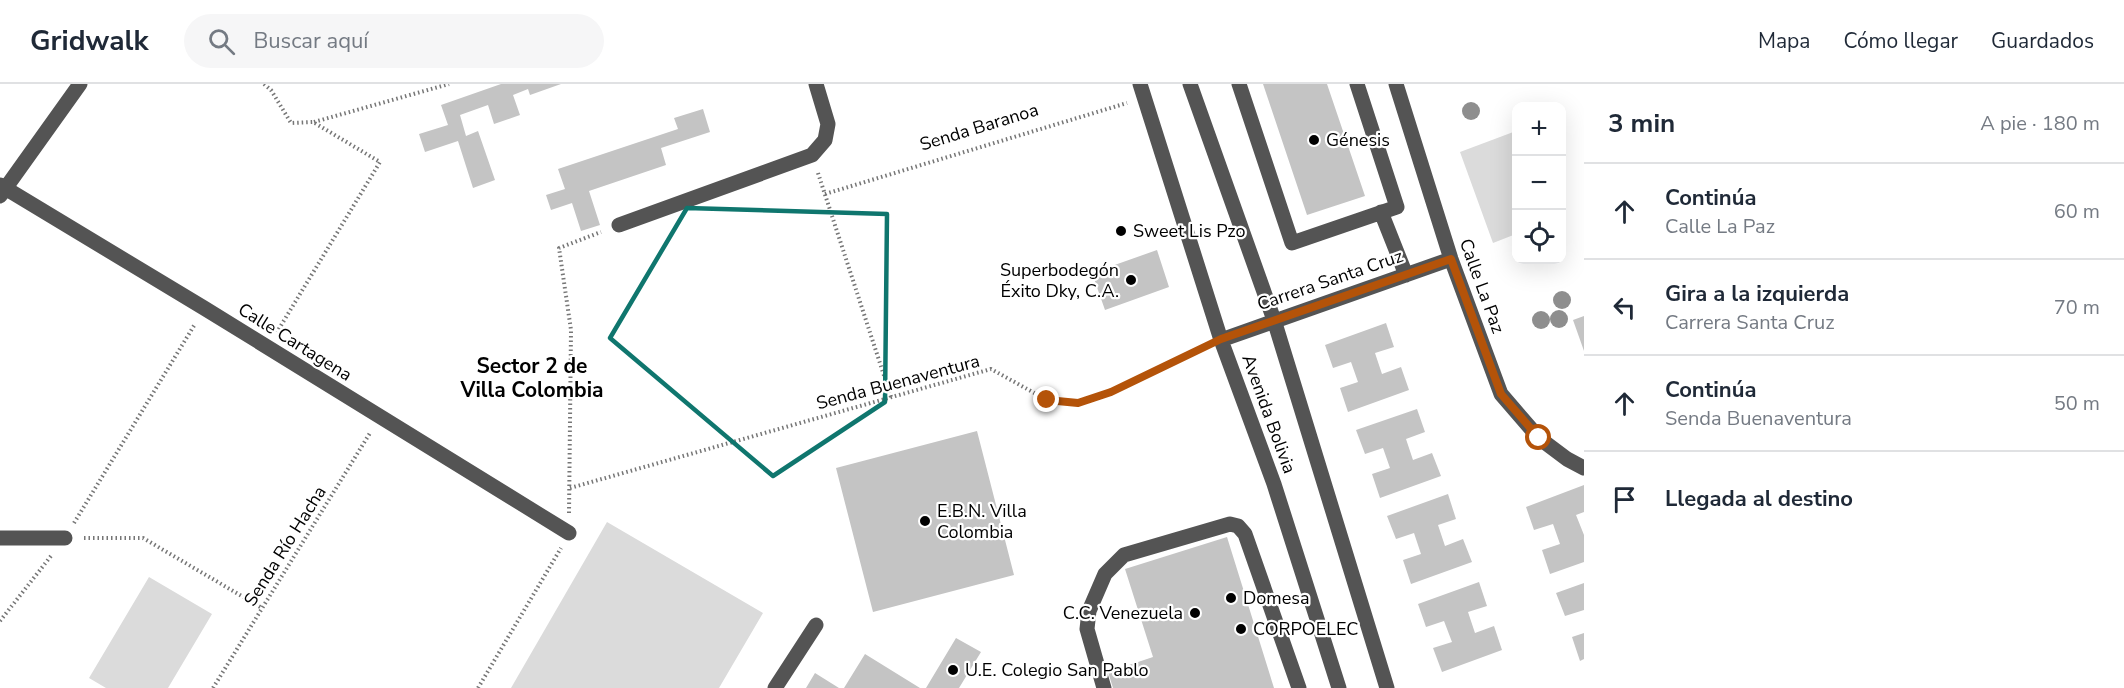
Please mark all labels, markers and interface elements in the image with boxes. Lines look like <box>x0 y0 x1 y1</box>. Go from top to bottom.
search box <box>184 14 604 68</box>
text: Gridwalk <box>30 22 148 60</box>
icon: search <box>205 25 238 58</box>
text: Buscar aquí <box>253 26 368 56</box>
text: Mapa <box>1758 27 1810 55</box>
text: Cómo llegar <box>1843 27 1958 55</box>
text: Guardados <box>1991 27 2094 55</box>
street label: Senda Baranoa <box>917 98 1041 156</box>
map controls <box>1512 102 1566 264</box>
button: + <box>1512 102 1566 156</box>
text: 3 min <box>1608 106 1675 141</box>
text: A pie · 180 m <box>1980 110 2100 137</box>
place label: Génesis <box>1326 128 1390 152</box>
marker: Génesis <box>1307 133 1321 147</box>
button: − <box>1512 156 1566 210</box>
text: Continúa <box>1665 183 1756 213</box>
icon: ahead <box>1608 195 1641 228</box>
text: 60 m <box>2054 198 2100 225</box>
button: locate <box>1512 210 1566 264</box>
text: Calle La Paz <box>1665 213 1775 240</box>
place label: Sweet Lis Pzo <box>1133 219 1245 243</box>
marker: Sweet Lis Pzo <box>1114 224 1128 238</box>
street label: Calle La Paz <box>1454 235 1510 337</box>
street label: Carrera Santa Cruz <box>1254 244 1406 316</box>
place label: Superbodegón Éxito Dky, C.A. <box>1000 258 1119 303</box>
marker: Superbodegón Éxito Dky, C.A. <box>1124 273 1138 287</box>
text: Gira a la izquierda <box>1665 279 1849 309</box>
icon: left <box>1608 291 1641 324</box>
text: 70 m <box>2054 294 2100 321</box>
street label: Calle Cartagena <box>233 297 357 387</box>
text: Carrera Santa Cruz <box>1665 309 1834 336</box>
street label: Senda Buenaventura <box>814 349 982 415</box>
street label: Avenida Bolivia <box>1236 351 1302 477</box>
district label: Sector 2 de Villa Colombia <box>459 352 604 404</box>
text: Continúa <box>1665 375 1756 405</box>
route end <box>1033 386 1059 412</box>
icon: ahead <box>1608 387 1641 420</box>
text: 50 m <box>2054 390 2100 417</box>
text: Senda Buenaventura <box>1665 405 1852 432</box>
route start <box>1525 424 1551 450</box>
street label: Senda Río Hacha <box>238 481 332 611</box>
icon: arrive <box>1608 483 1641 516</box>
text: Llegada al destino <box>1665 484 1853 514</box>
place label: E.B.N. Villa Colombia <box>937 499 1027 544</box>
marker: E.B.N. Villa Colombia <box>918 514 932 528</box>
place label: Domesa <box>1243 586 1310 610</box>
marker: Domesa <box>1224 591 1238 605</box>
place label: C.C. Venezuela <box>1063 601 1183 625</box>
marker: C.C. Venezuela <box>1188 606 1202 620</box>
place label: CORPOELEC <box>1253 617 1358 641</box>
marker: CORPOELEC <box>1234 622 1248 636</box>
place label: U.E. Colegio San Pablo <box>965 658 1149 682</box>
marker: U.E. Colegio San Pablo <box>946 663 960 677</box>

